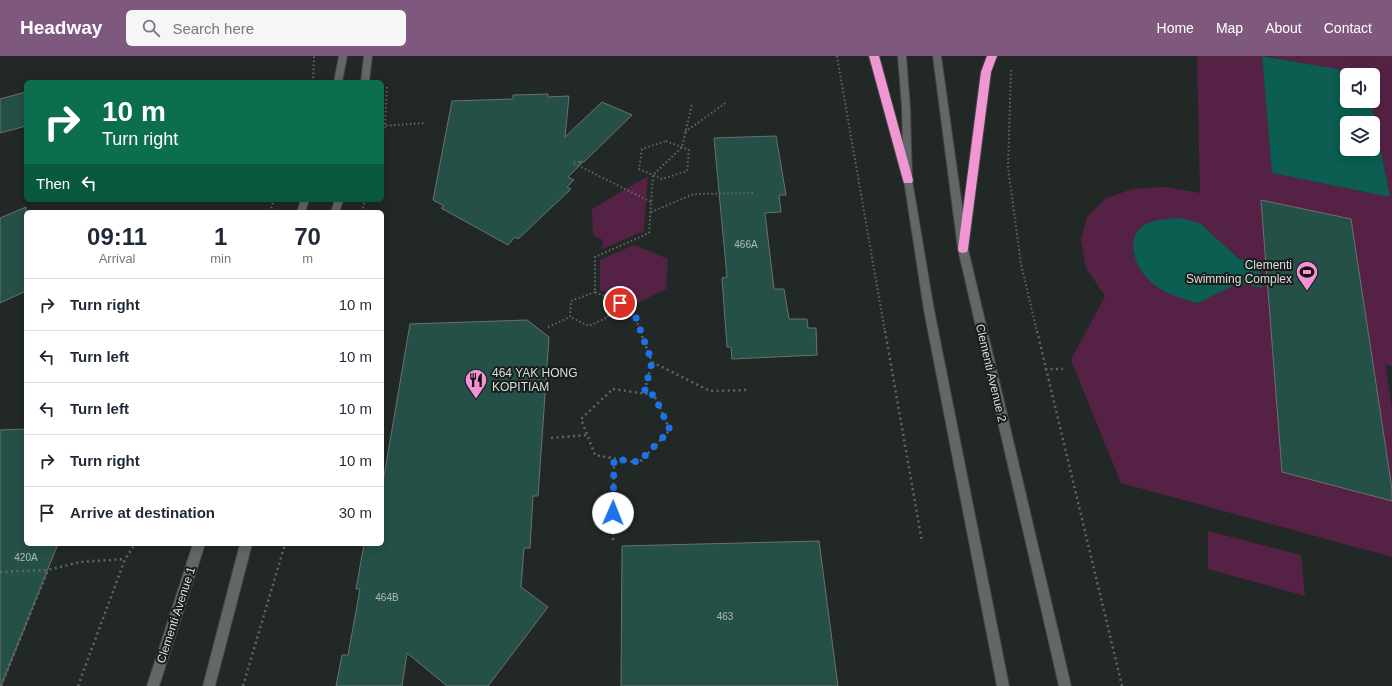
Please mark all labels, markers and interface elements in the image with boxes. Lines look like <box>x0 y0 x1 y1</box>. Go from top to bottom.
search box <box>126 10 406 46</box>
text: Headway <box>20 17 102 38</box>
icon: search <box>140 17 162 39</box>
text: Search here <box>172 20 254 37</box>
text: Home <box>1157 20 1194 36</box>
text: Map <box>1216 20 1243 36</box>
text: About <box>1265 20 1302 36</box>
text: Contact <box>1324 20 1372 36</box>
map controls <box>1340 68 1380 156</box>
button: sound <box>1340 68 1380 108</box>
icon: right <box>36 96 88 148</box>
text: 10 m <box>102 96 166 127</box>
button: layers <box>1340 116 1380 156</box>
text: Turn right <box>102 129 178 149</box>
icon: left <box>78 172 100 194</box>
text: Then <box>36 175 70 192</box>
text: 09:11 <box>87 223 147 250</box>
text: 1 <box>214 223 227 250</box>
text: 70 <box>294 223 321 250</box>
house number: 466A <box>734 239 758 250</box>
text: Arrival <box>99 251 136 266</box>
text: min <box>210 251 231 266</box>
text: m <box>302 251 313 266</box>
place label: Clementi Swimming Complex <box>1186 258 1292 286</box>
sports icon: Clementi Swimming Complex <box>1294 259 1320 292</box>
pin <box>603 286 637 320</box>
icon: arrive <box>609 292 631 314</box>
icon: right <box>36 294 58 316</box>
text: Turn right <box>70 296 140 313</box>
text: 10 m <box>339 296 372 313</box>
street label: Clementi Avenue 2 <box>973 322 1009 424</box>
icon: left <box>36 346 58 368</box>
text: Turn left <box>70 348 129 365</box>
text: 10 m <box>339 348 372 365</box>
place label: 464 YAK HONG KOPITIAM <box>492 366 578 394</box>
restaurant icon: 464 YAK HONG KOPITIAM <box>463 367 489 400</box>
icon: left <box>36 398 58 420</box>
text: Turn left <box>70 400 129 417</box>
text: 10 m <box>339 400 372 417</box>
icon: right <box>36 450 58 472</box>
text: Turn right <box>70 452 140 469</box>
text: 10 m <box>339 452 372 469</box>
position arrow <box>592 492 634 534</box>
icon: arrive <box>36 502 58 524</box>
text: Arrive at destination <box>70 504 215 521</box>
text: 30 m <box>339 504 372 521</box>
house number: 420A <box>14 552 38 563</box>
street label: Clementi Avenue 1 <box>154 565 198 665</box>
house number: 464B <box>375 592 399 603</box>
house number: 463 <box>717 611 734 622</box>

